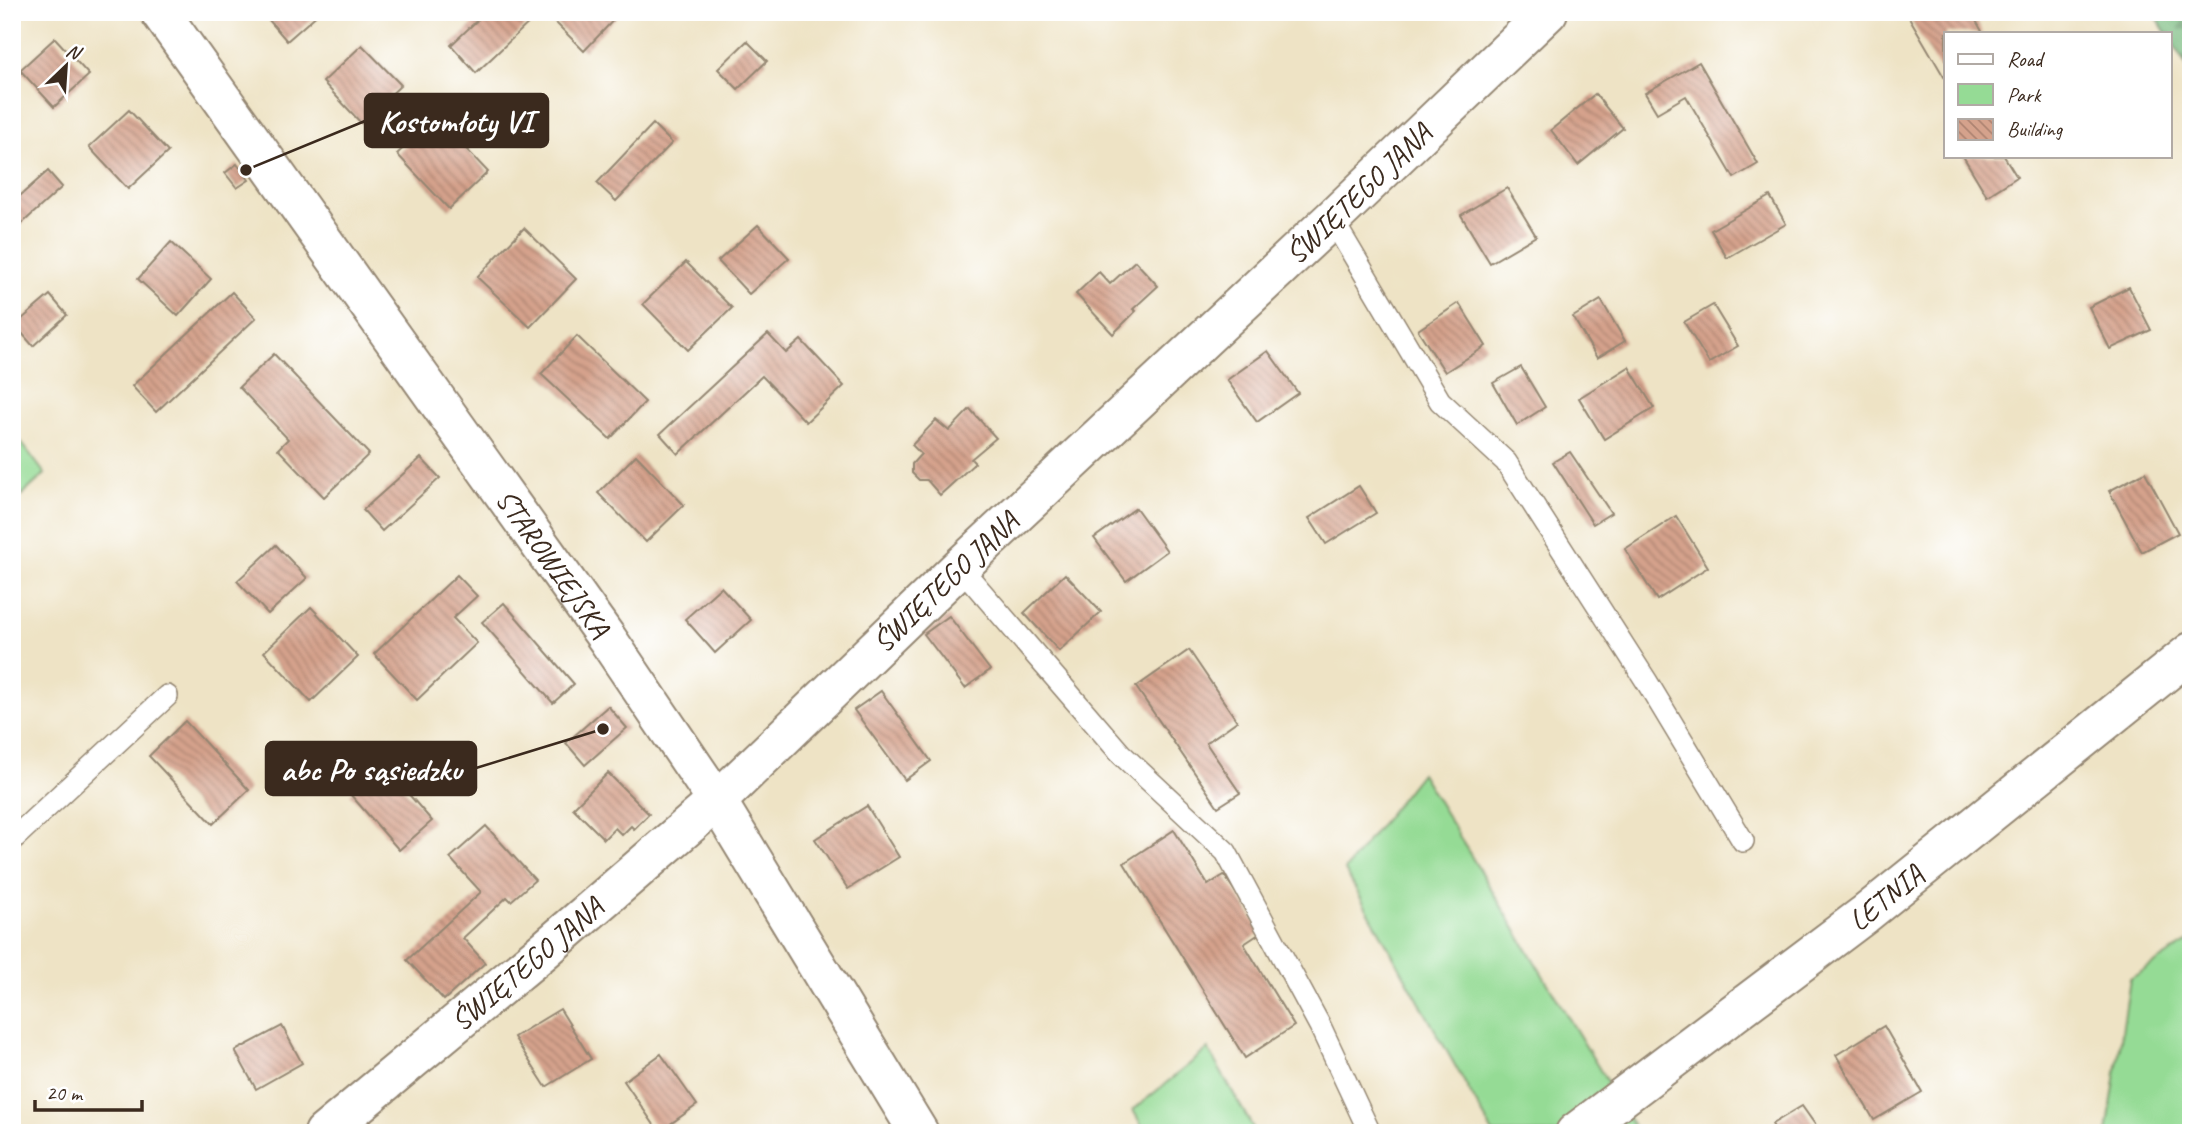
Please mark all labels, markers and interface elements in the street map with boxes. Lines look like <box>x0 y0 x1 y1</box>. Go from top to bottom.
north arrow <box>32 32 102 102</box>
legend <box>1944 32 2172 158</box>
text: N <box>62 38 86 66</box>
text: Road <box>2007 46 2046 72</box>
text: Park <box>2007 82 2042 108</box>
callout: Kostomłoty VI <box>365 94 548 147</box>
text: Kostomłoty VI <box>379 101 540 142</box>
street label: ŚWIĘTEGO JANA <box>1277 113 1441 272</box>
text: Building <box>2007 116 2064 142</box>
street label: STAROWIEJSKA <box>487 482 619 645</box>
street label: ŚWIĘTEGO JANA <box>864 502 1028 660</box>
callout: abc Po sąsiedzku <box>266 742 476 795</box>
text: abc Po sąsiedzku <box>280 749 465 790</box>
street label: LETNIA <box>1841 855 1932 939</box>
street label: ŚWIĘTEGO JANA <box>443 888 612 1039</box>
scale bar <box>35 1068 142 1112</box>
text: 20 m <box>46 1080 84 1106</box>

